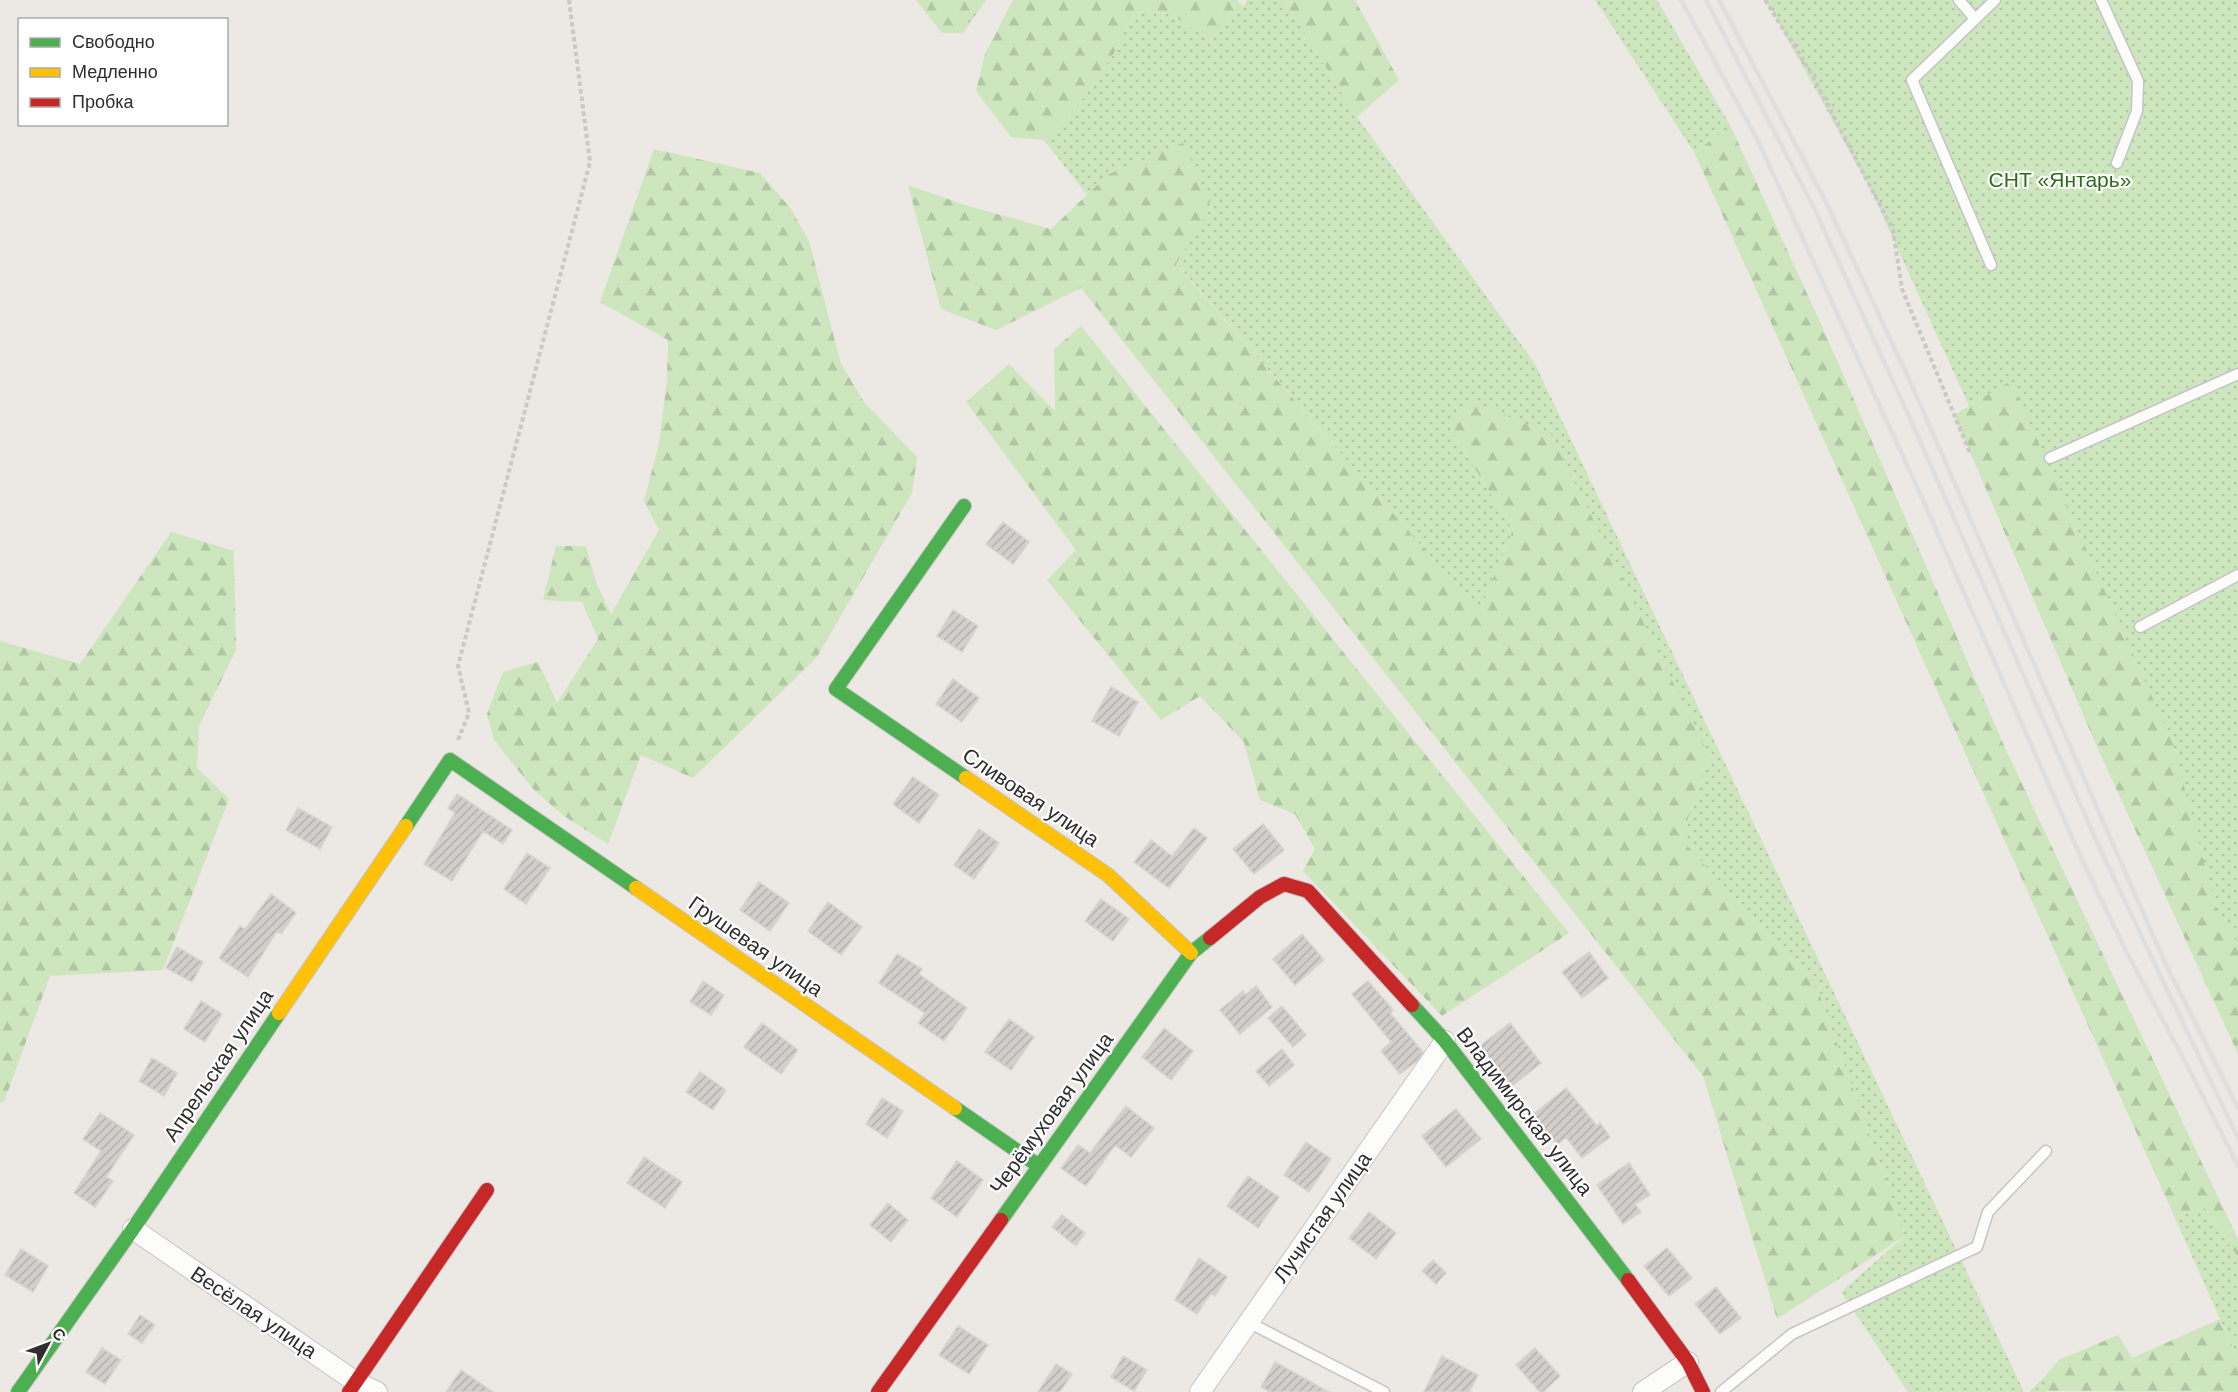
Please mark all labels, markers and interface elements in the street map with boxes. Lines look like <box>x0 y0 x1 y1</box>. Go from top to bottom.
legend <box>18 18 228 126</box>
text: Свободно <box>72 32 155 52</box>
text: Медленно <box>72 62 158 82</box>
text: Пробка <box>72 92 135 112</box>
park label: СНТ «Янтарь» <box>1989 168 2131 191</box>
street label: Сливовая улица <box>959 743 1104 851</box>
street label: Грушевая улица <box>685 891 828 1001</box>
street label: Апрельская улица <box>159 985 277 1145</box>
street label: Владимирская улица <box>1452 1023 1598 1200</box>
street label: Черёмуховая улица <box>985 1028 1117 1198</box>
street label: Лучистая улица <box>1269 1147 1376 1287</box>
street label: Весёлая улица <box>187 1261 322 1363</box>
north arrow <box>18 1314 78 1374</box>
text: С <box>49 1325 69 1345</box>

